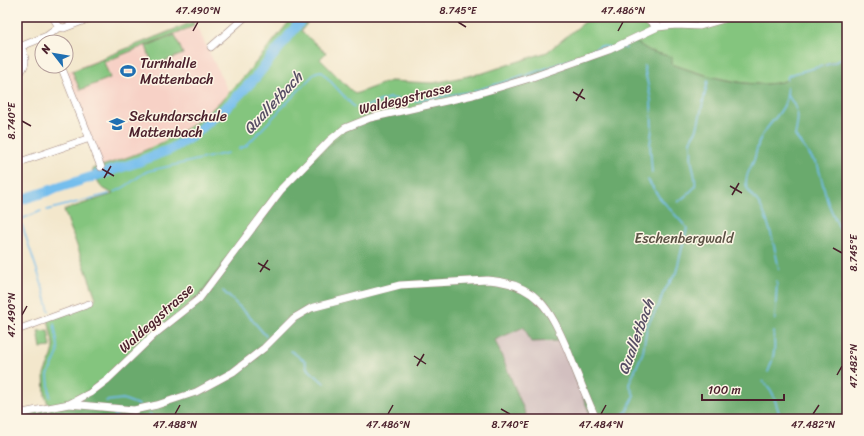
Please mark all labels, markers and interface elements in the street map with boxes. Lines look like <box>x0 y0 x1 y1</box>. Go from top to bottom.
text: 47.490°N <box>176 2 221 20</box>
text: 8.745°E <box>440 2 478 20</box>
text: 47.486°N <box>601 2 645 20</box>
north arrow <box>34 34 74 74</box>
text: N <box>35 41 56 58</box>
place label: Turnhalle Mattenbach <box>140 51 214 92</box>
sports icon: Turnhalle Mattenbach <box>119 62 137 80</box>
water label: Qualletbach <box>237 65 310 140</box>
street label: Waldeggstrasse <box>356 75 454 122</box>
text: 8.740°E <box>3 101 21 140</box>
place label: Sekundarschule Mattenbach <box>129 104 227 145</box>
school or university icon: Sekundarschule Mattenbach <box>108 115 126 133</box>
park label: Eschenbergwald <box>635 226 735 251</box>
text: 8.745°E <box>845 233 863 271</box>
street label: Waldeggstrasse <box>113 277 200 359</box>
text: 47.490°N <box>3 292 21 337</box>
water label: Qualletbach <box>610 295 662 378</box>
text: 47.482°N <box>845 344 863 388</box>
scale bar <box>702 376 784 402</box>
text: 100 m <box>708 379 741 401</box>
text: 47.488°N <box>153 416 197 434</box>
text: 47.486°N <box>366 416 410 434</box>
text: 8.740°E <box>491 416 530 434</box>
text: 47.484°N <box>579 416 623 434</box>
text: 47.482°N <box>791 416 835 434</box>

